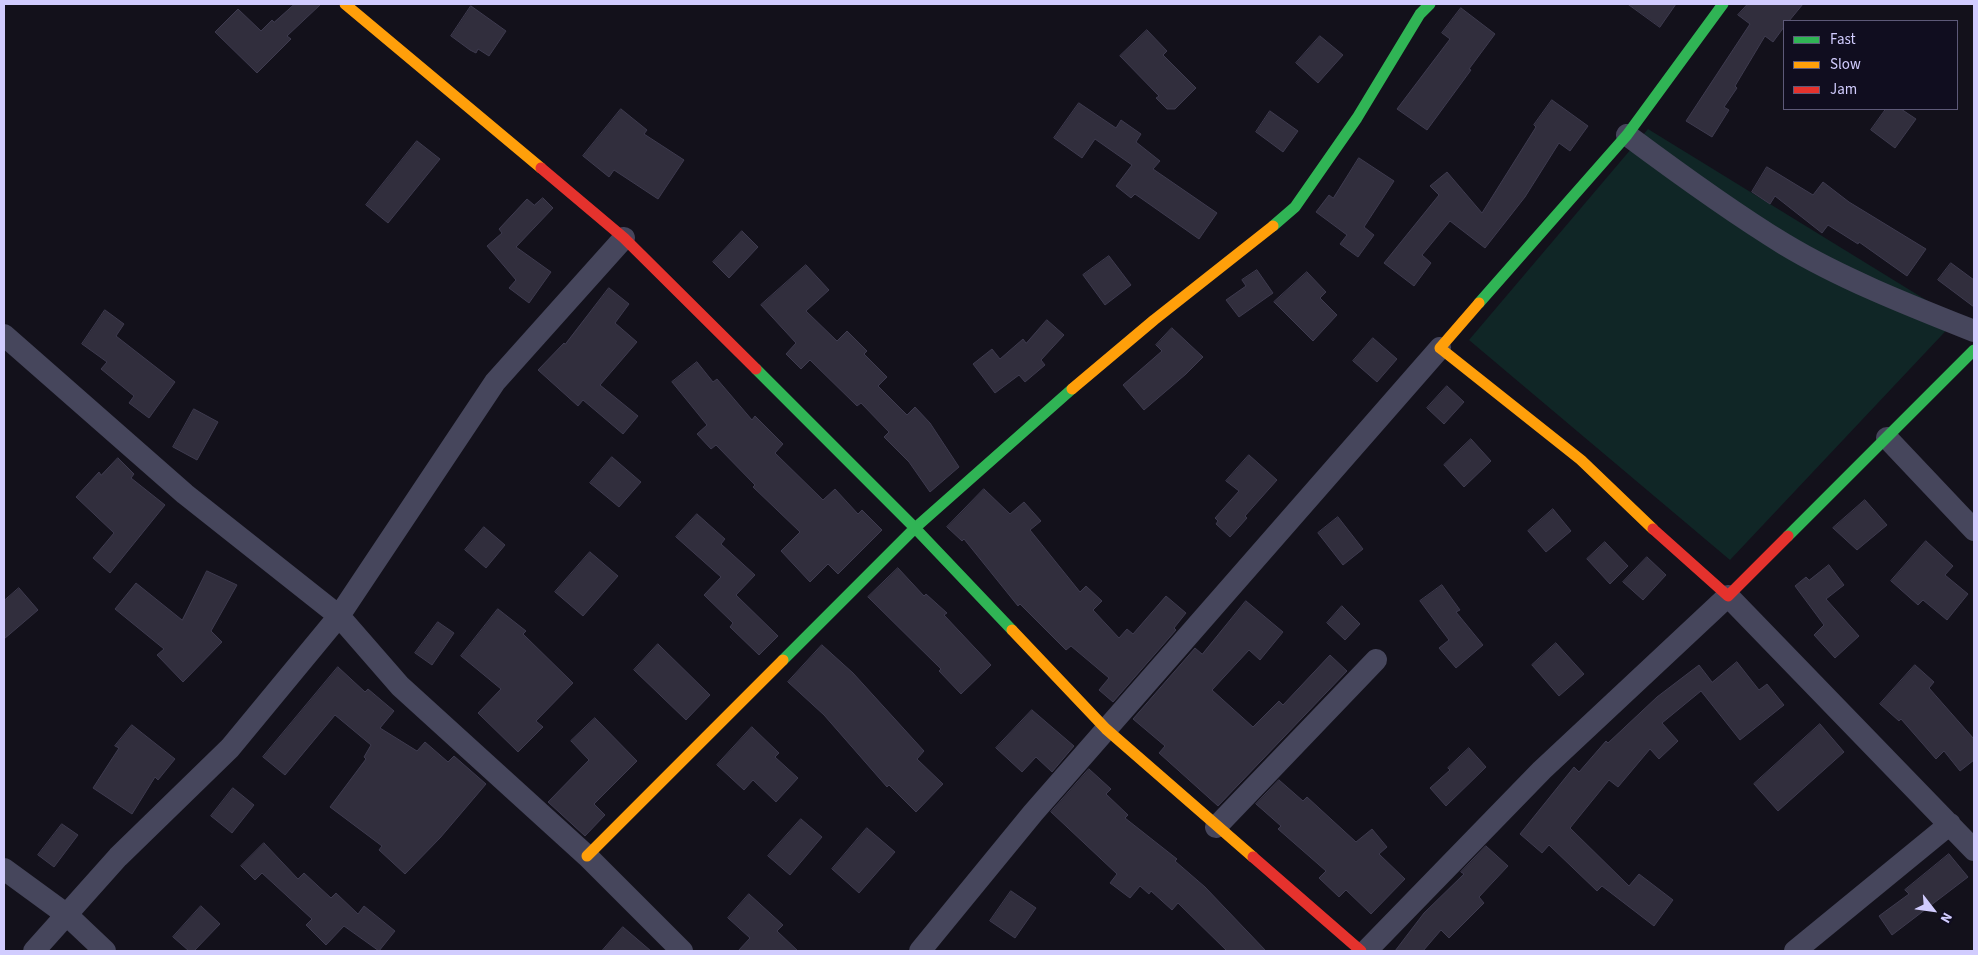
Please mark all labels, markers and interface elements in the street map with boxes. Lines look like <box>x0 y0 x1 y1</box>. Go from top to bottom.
legend <box>1783 20 1958 110</box>
text: Fast <box>1830 29 1856 50</box>
text: Slow <box>1830 54 1861 75</box>
text: Jam <box>1830 79 1857 100</box>
north arrow <box>1908 885 1958 935</box>
text: N <box>1935 908 1957 927</box>

